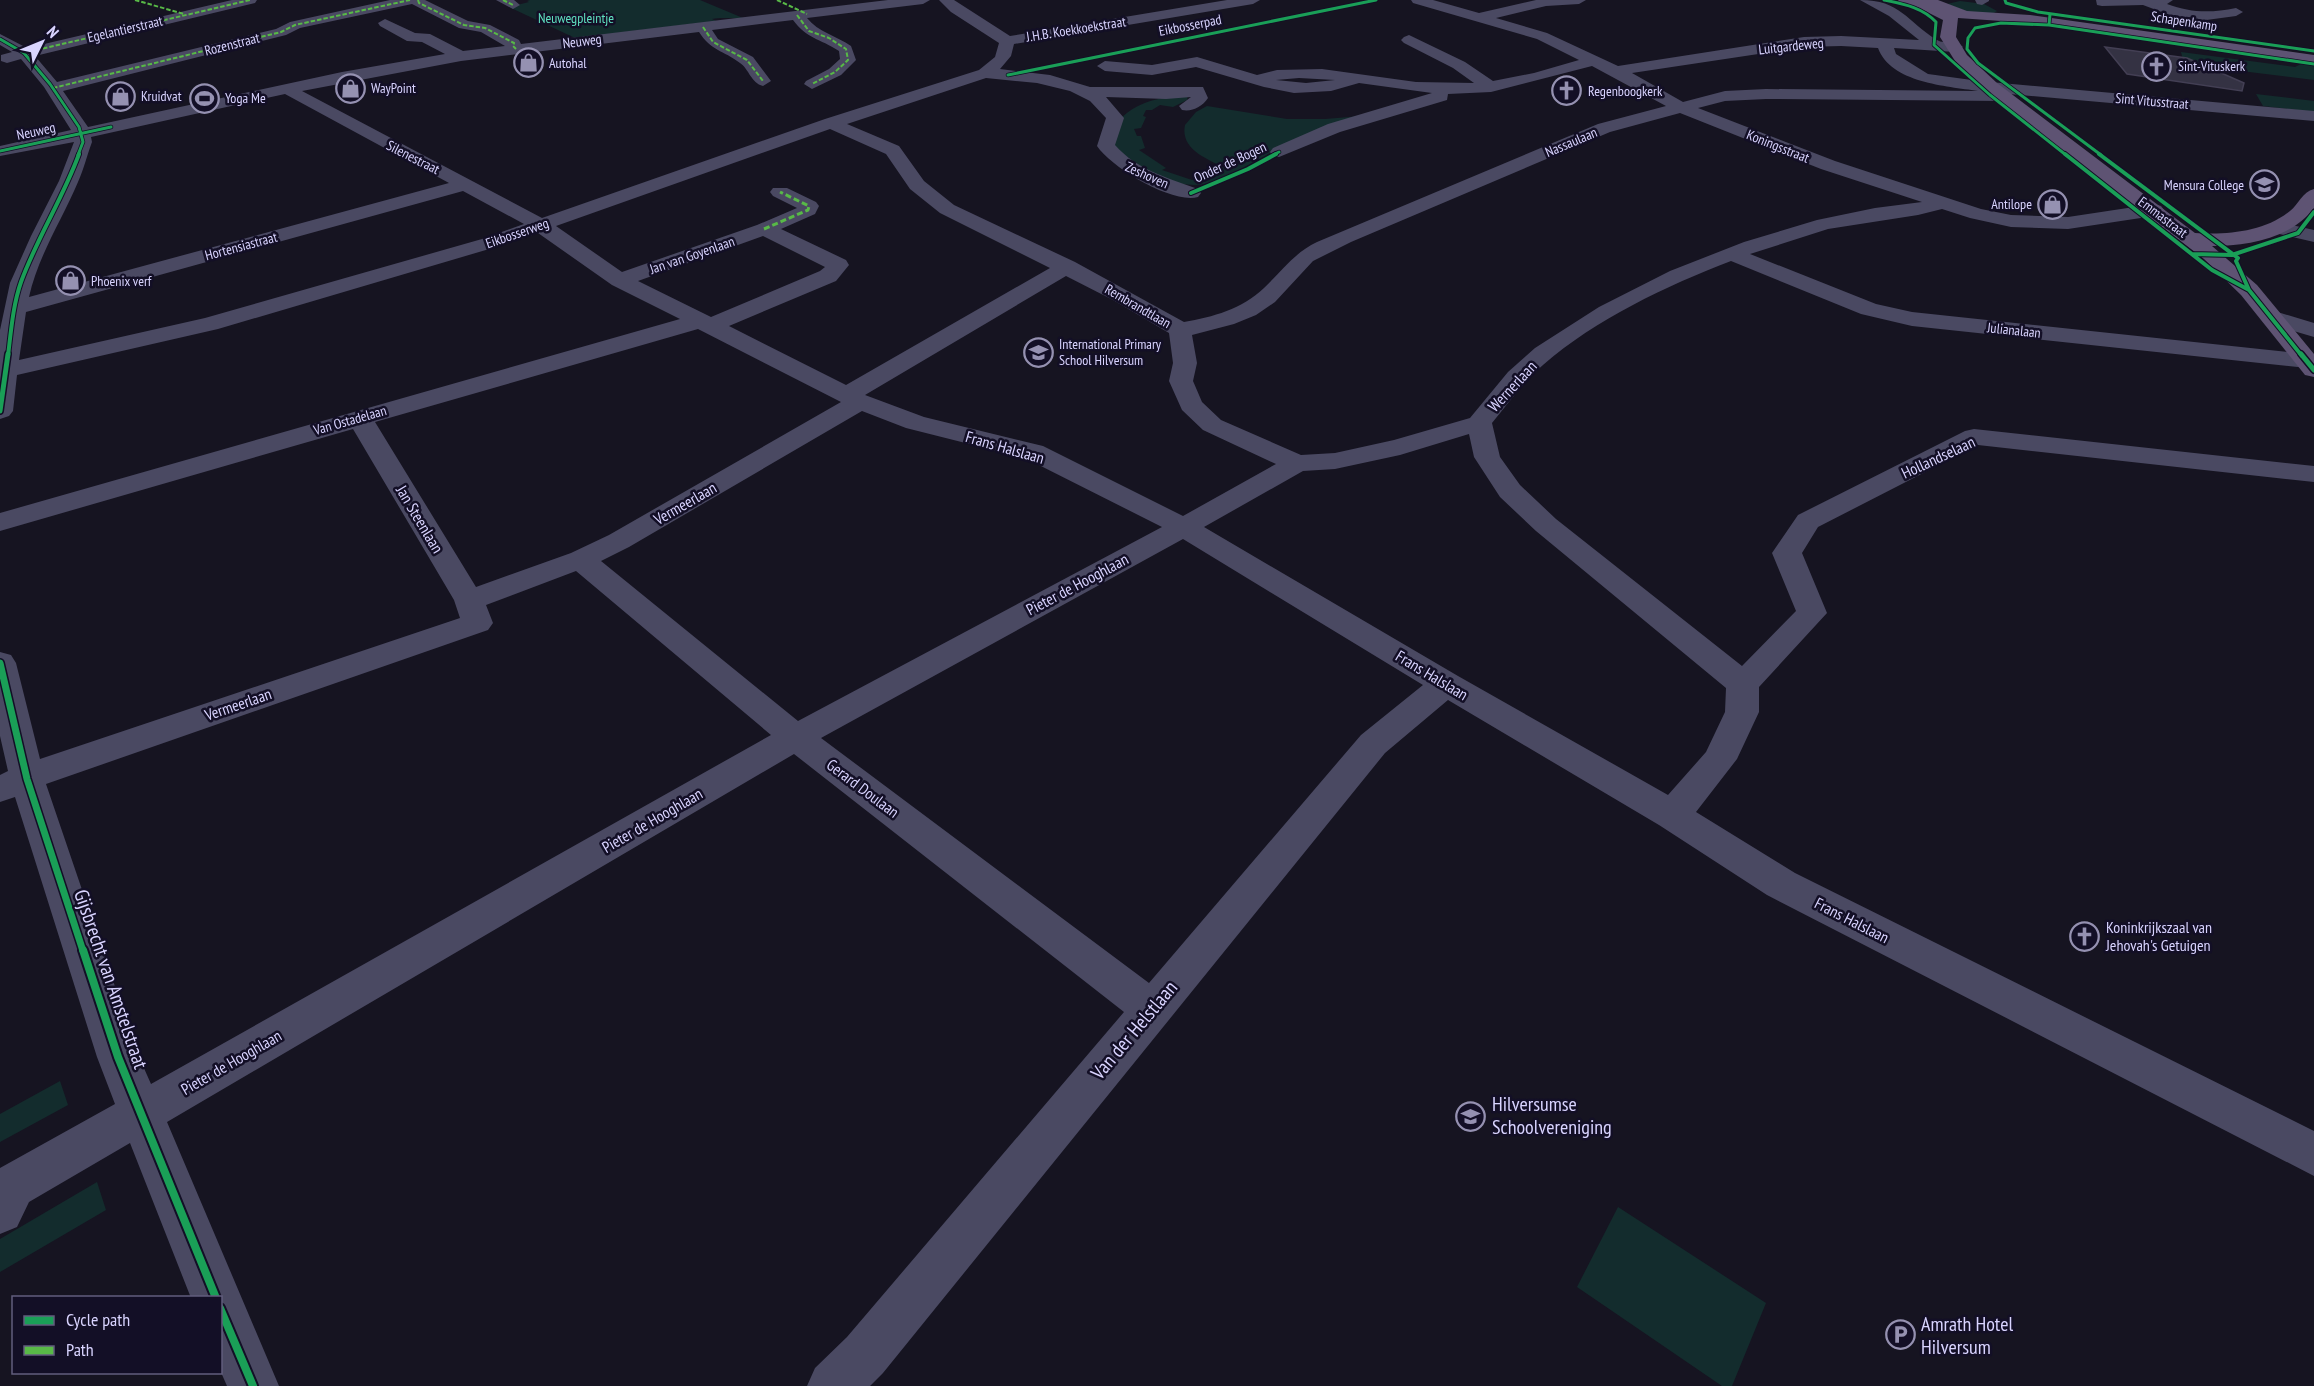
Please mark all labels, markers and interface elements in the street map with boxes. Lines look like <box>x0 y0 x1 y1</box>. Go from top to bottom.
street label: Schapenkamp <box>2150 7 2218 35</box>
park label: Neuwegpleintje <box>538 9 614 27</box>
street label: Eikbosserpad <box>1157 10 1223 40</box>
north arrow <box>12 12 72 72</box>
street label: Egelantierstraat <box>86 12 165 46</box>
street label: J.H.B. Koekkoekstraat <box>1024 12 1127 46</box>
text: N <box>43 22 63 42</box>
street label: Rozenstraat <box>202 28 262 60</box>
street label: Neuweg <box>561 30 603 52</box>
street label: Luitgardeweg <box>1757 34 1825 58</box>
shop icon: Autohal <box>512 47 544 79</box>
church icon: Sint-Vituskerk <box>2141 50 2173 82</box>
place label: Autohal <box>549 54 587 72</box>
place label: Sint-Vituskerk <box>2178 57 2246 75</box>
shop icon: WayPoint <box>334 72 366 104</box>
church icon: Regenboogkerk <box>1551 75 1583 107</box>
place label: WayPoint <box>371 79 416 97</box>
shop icon: Kruidvat <box>104 80 136 112</box>
sports icon: Yoga Me <box>188 82 220 114</box>
place label: Regenboogkerk <box>1588 82 1663 100</box>
place label: Kruidvat <box>141 87 182 105</box>
place label: Yoga Me <box>225 89 266 107</box>
street label: Sint Vitusstraat <box>2115 89 2189 113</box>
street label: Neuweg <box>15 118 57 144</box>
street label: Nassaulaan <box>1542 123 1600 161</box>
street label: Koningsstraat <box>1744 125 1812 167</box>
street label: Silenestraat <box>383 136 443 178</box>
street label: Onder de Bogen <box>1191 137 1269 187</box>
street label: Zeshoven <box>1123 158 1171 192</box>
school or university icon: Mensura College <box>2249 169 2281 201</box>
place label: Mensura College <box>2164 176 2244 194</box>
shop icon: Antilope <box>2037 188 2069 220</box>
street label: Emmastraat <box>2135 193 2191 242</box>
place label: Antilope <box>1991 195 2032 213</box>
street label: Eikbosserweg <box>483 214 551 252</box>
street label: Hortensiastraat <box>203 228 279 264</box>
street label: Jan van Goyenlaan <box>646 232 737 278</box>
shop icon: Phoenix verf <box>54 265 86 297</box>
place label: Phoenix verf <box>91 272 152 290</box>
street label: Rembrandtlaan <box>1102 280 1174 332</box>
street label: Julianalaan <box>1985 318 2042 342</box>
place label: International Primary School Hilversum <box>1059 335 1162 369</box>
school or university icon: International Primary School Hilversum <box>1022 336 1054 368</box>
street label: Wernerlaan <box>1483 356 1541 416</box>
street label: Van Ostadelaan <box>311 401 389 439</box>
street label: Frans Halslaan <box>963 426 1047 468</box>
street label: Hollandselaan <box>1898 431 1978 483</box>
street label: Vermeerlaan <box>649 477 720 529</box>
street label: Jan Steenlaan <box>391 481 448 556</box>
street label: Pieter de Hooghlaan <box>1023 549 1131 619</box>
street label: Frans Halslaan <box>1392 646 1472 704</box>
street label: Vermeerlaan <box>201 683 274 725</box>
street label: Gerard Doulaan <box>823 754 903 822</box>
street label: Pieter de Hooghlaan <box>598 783 706 857</box>
street label: Gijsbrecht van Amstelstraat <box>68 886 154 1073</box>
street label: Frans Halslaan <box>1811 893 1893 947</box>
place label: Koninkrijkszaal van Jehovah's Getuigen <box>2105 917 2212 955</box>
church icon: Koninkrijkszaal van Jehovah's Getuigen <box>2069 920 2101 952</box>
street label: Van der Helstlaan <box>1084 975 1183 1086</box>
street label: Pieter de Hooghlaan <box>177 1025 285 1099</box>
place label: Hilversumse Schoolvereniging <box>1492 1091 1612 1140</box>
school or university icon: Hilversumse Schoolvereniging <box>1455 1100 1487 1132</box>
legend <box>12 1296 222 1374</box>
text: Cycle path <box>66 1308 130 1331</box>
place label: Amrath Hotel Hilversum <box>1921 1311 2013 1360</box>
parking icon: Amrath Hotel Hilversum <box>1884 1319 1916 1351</box>
text: Path <box>66 1338 94 1361</box>

